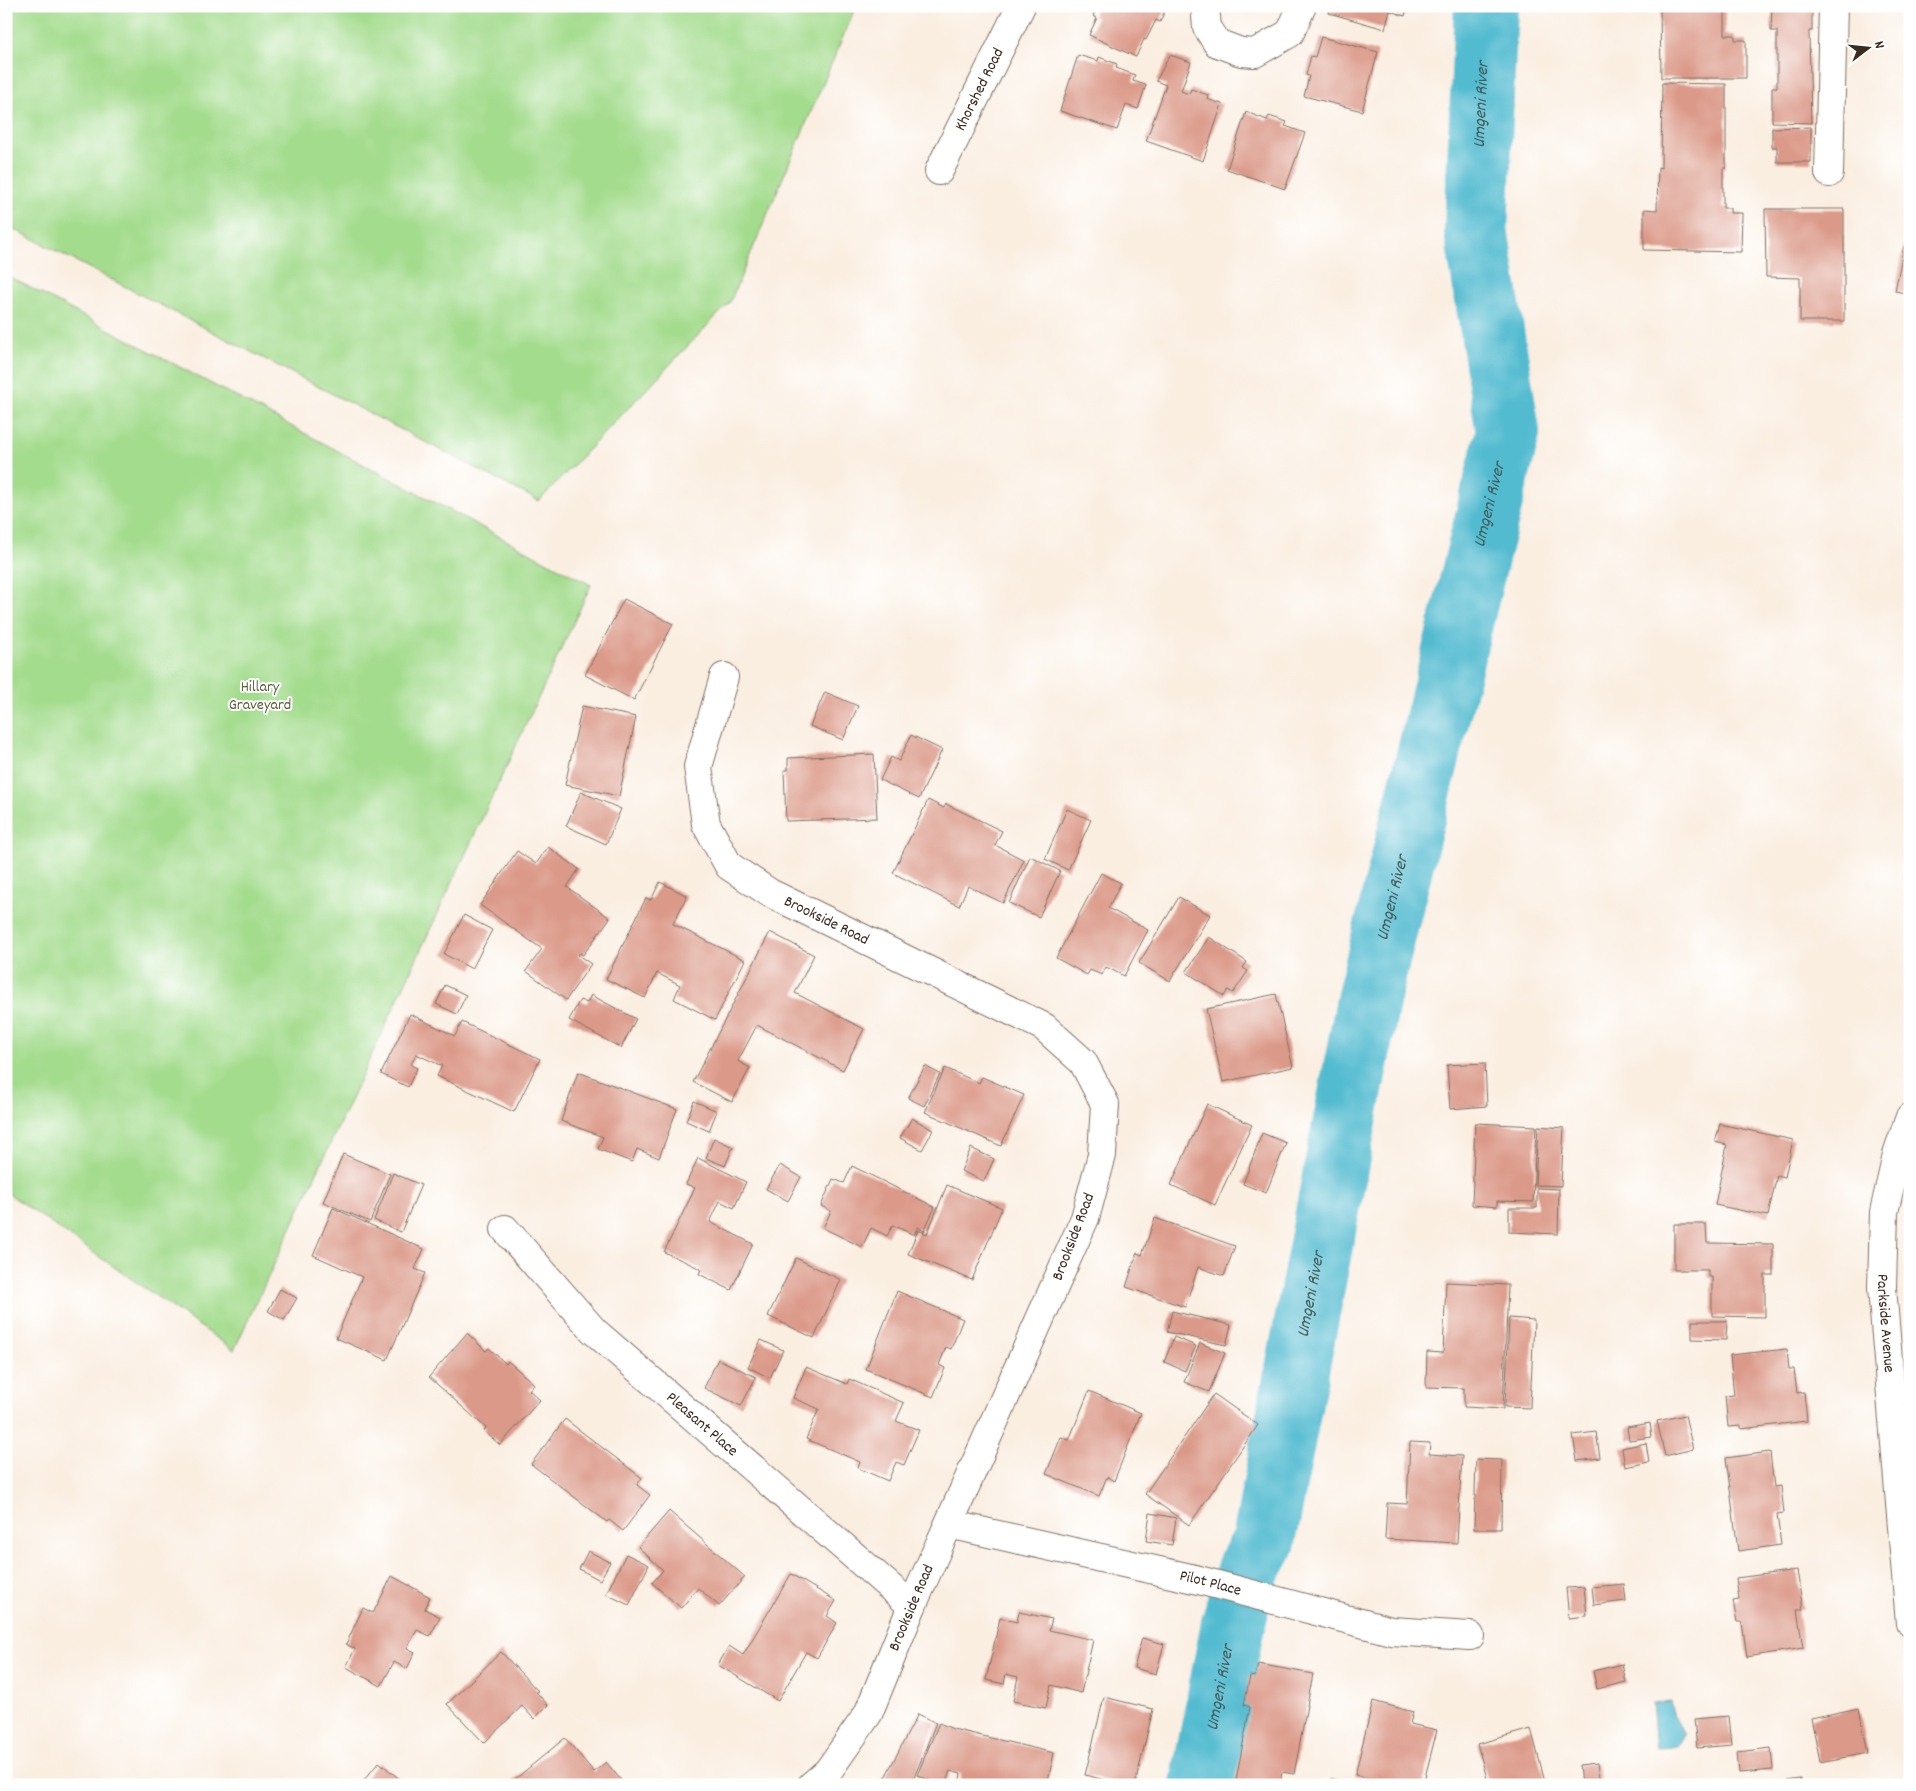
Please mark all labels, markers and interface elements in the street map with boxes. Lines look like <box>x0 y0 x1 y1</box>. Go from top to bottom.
north arrow <box>1844 22 1894 72</box>
text: N <box>1868 39 1889 51</box>
street label: Khorshed Road <box>949 44 1010 135</box>
water label: Umgeni River <box>1467 58 1496 149</box>
water label: Umgeni River <box>1468 457 1513 550</box>
park label: Hillary Graveyard <box>229 676 291 717</box>
water label: Umgeni River <box>1371 851 1416 943</box>
street label: Brookside Road <box>780 890 873 951</box>
street label: Brookside Road <box>1047 1190 1101 1284</box>
water label: Umgeni River <box>1291 1247 1332 1340</box>
street label: Parkside Avenue <box>1870 1274 1901 1374</box>
street label: Pleasant Place <box>661 1387 743 1462</box>
street label: Brookside Road <box>883 1561 941 1655</box>
street label: Pilot Place <box>1177 1564 1244 1602</box>
water label: Umgeni River <box>1200 1641 1242 1733</box>

